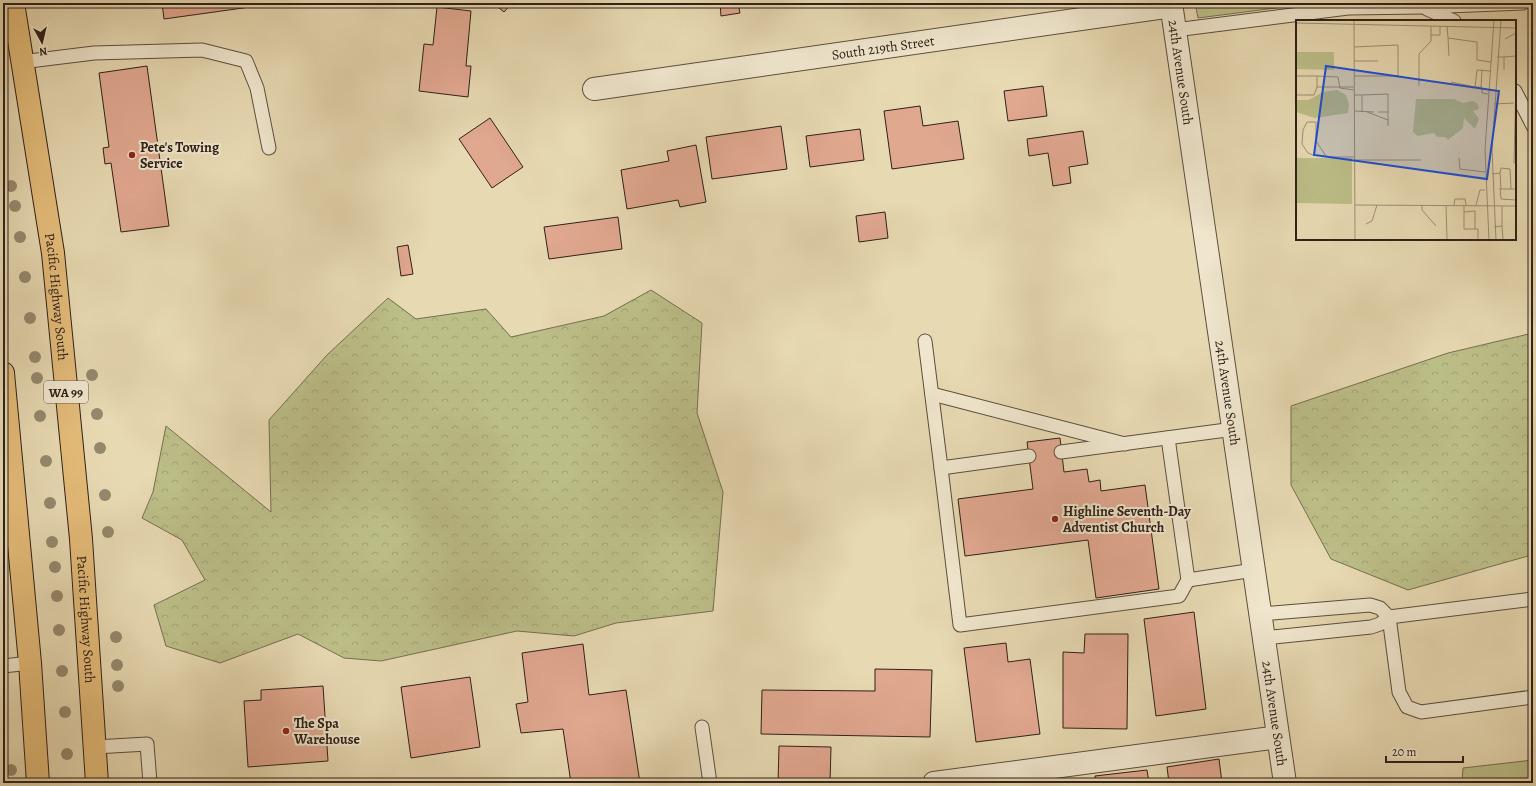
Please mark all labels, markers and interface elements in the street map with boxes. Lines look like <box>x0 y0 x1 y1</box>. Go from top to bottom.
street label: 24th Avenue South <box>1164 18 1198 127</box>
inset map <box>1296 20 1516 240</box>
north arrow <box>22 22 62 62</box>
street label: South 219th Street <box>830 31 936 65</box>
text: N <box>38 43 48 59</box>
place label: Pete's Towing Service <box>140 138 220 173</box>
marker: Pete's Towing Service <box>127 150 137 160</box>
street label: Pacific Highway South <box>40 232 73 362</box>
street label: 24th Avenue South <box>1210 339 1245 447</box>
road number: WA 99 <box>44 381 88 403</box>
place label: Highline Seventh-Day Adventist Church <box>1062 502 1191 537</box>
marker: Highline Seventh-Day Adventist Church <box>1050 514 1060 524</box>
street label: Pacific Highway South <box>72 555 99 684</box>
street label: 24th Avenue South <box>1257 660 1291 768</box>
place label: The Spa Warehouse <box>293 714 360 749</box>
marker: The Spa Warehouse <box>281 726 291 736</box>
scale bar <box>1386 738 1463 764</box>
text: 20 m <box>1392 744 1416 760</box>

